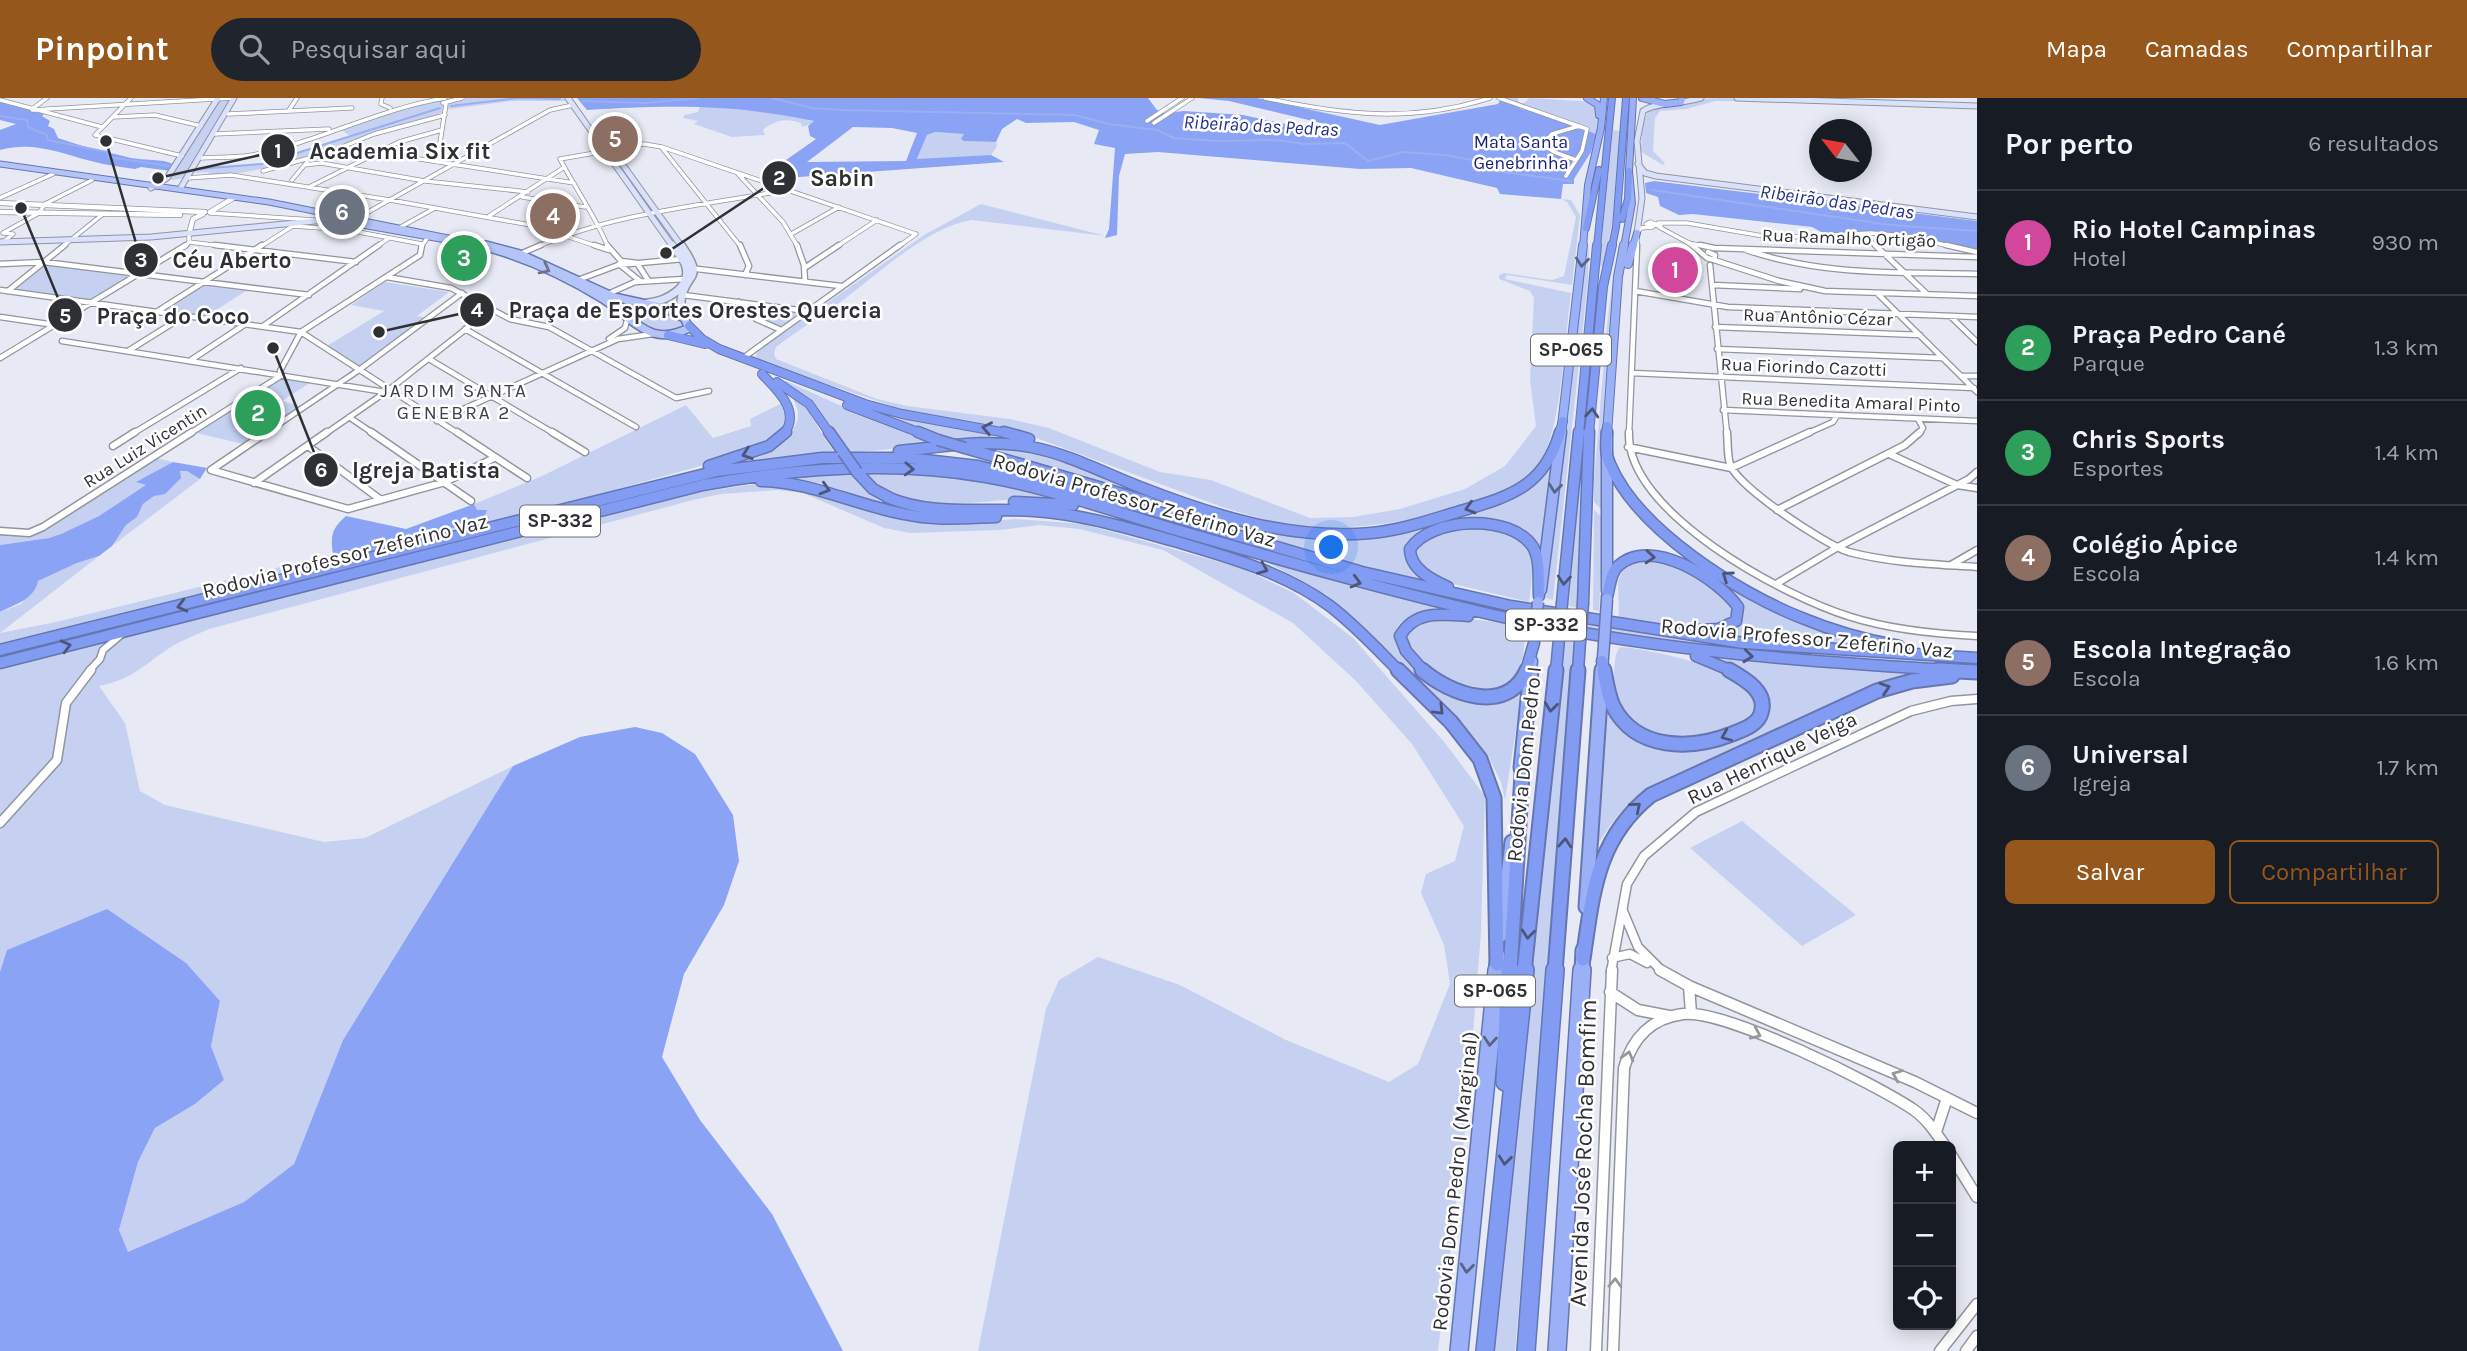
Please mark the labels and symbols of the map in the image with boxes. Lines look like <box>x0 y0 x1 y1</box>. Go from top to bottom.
water label: Ribeirão das Pedras <box>1183 111 1339 141</box>
pin: 5 <box>592 113 638 165</box>
north arrow <box>1809 119 1872 182</box>
callout: Academia Six fit <box>261 129 505 173</box>
park label: Mata Santa Genebrinha <box>1473 131 1569 174</box>
text: Academia Six fit <box>310 138 490 165</box>
text: 1 <box>274 139 282 163</box>
callout: Sabin <box>761 156 888 200</box>
text: Sabin <box>810 165 874 192</box>
text: 2 <box>773 166 785 190</box>
water label: Ribeirão das Pedras <box>1759 180 1915 224</box>
pin: 6 <box>319 186 365 238</box>
pin: 4 <box>530 190 576 242</box>
street label: Rua Ramalho Ortigão <box>1762 224 1936 252</box>
pin: 3 <box>441 232 487 284</box>
callout: Céu Aberto <box>123 238 305 282</box>
pin: 1 <box>1652 244 1698 296</box>
text: Céu Aberto <box>173 247 291 274</box>
text: 3 <box>134 248 148 272</box>
one-way arrow <box>1575 257 1590 268</box>
one-way arrow <box>538 261 550 275</box>
callout: Praça de Esportes Orestes Quercia <box>460 288 896 332</box>
callout: Praça do Coco <box>47 293 263 337</box>
text: Praça de Esportes Orestes Quercia <box>508 297 882 324</box>
text: 4 <box>471 298 484 322</box>
text: Praça do Coco <box>96 303 250 330</box>
street label: Rua Antônio Cézar <box>1743 303 1894 331</box>
text: 5 <box>59 304 71 328</box>
road number: SP-065 <box>1531 334 1611 366</box>
street label: Rua Fiorindo Cazotti <box>1720 353 1888 381</box>
district label: JARDIM SANTA GENEBRA 2 <box>380 380 528 424</box>
pin: 2 <box>235 387 281 439</box>
street label: Rua Benedita Amaral Pinto <box>1741 387 1961 417</box>
street label: Rua Luiz Vicentin <box>79 399 211 493</box>
one-way arrow <box>1584 407 1599 418</box>
one-way arrow <box>981 421 993 436</box>
one-way arrow <box>742 446 754 460</box>
callout: Igreja Batista <box>303 448 515 492</box>
street label: Rodovia Professor Zeferino Vaz <box>990 448 1278 552</box>
text: Igreja Batista <box>352 457 500 484</box>
text: 6 <box>315 458 327 482</box>
one-way arrow <box>904 462 915 477</box>
one-way arrow <box>819 480 831 495</box>
one-way arrow <box>1548 483 1563 494</box>
one-way arrow <box>1464 500 1477 514</box>
road number: SP-332 <box>520 506 600 536</box>
street label: Rodovia Professor Zeferino Vaz <box>200 509 490 603</box>
your location <box>1314 530 1348 564</box>
one-way arrow <box>1645 550 1656 565</box>
one-way arrow <box>1256 561 1268 575</box>
one-way arrow <box>1722 572 1735 584</box>
one-way arrow <box>1350 574 1362 588</box>
one-way arrow <box>1557 575 1572 586</box>
one-way arrow <box>176 597 188 612</box>
road number: SP-332 <box>1506 610 1586 640</box>
street label: Rodovia Professor Zeferino Vaz <box>1660 613 1954 663</box>
one-way arrow <box>60 640 72 654</box>
one-way arrow <box>1742 648 1753 663</box>
street label: Rodovia Dom Pedro I <box>1502 665 1546 863</box>
one-way arrow <box>1878 682 1891 696</box>
one-way arrow <box>1543 701 1558 713</box>
one-way arrow <box>1431 702 1444 715</box>
street label: Rua Henrique Veiga <box>1683 706 1861 810</box>
one-way arrow <box>1721 728 1733 742</box>
one-way arrow <box>1628 803 1641 815</box>
one-way arrow <box>1557 837 1572 848</box>
one-way arrow <box>1520 928 1535 939</box>
road number: SP-065 <box>1455 976 1535 1006</box>
street label: Avenida José Rocha Bomfim <box>1564 999 1602 1307</box>
one-way arrow <box>1749 1026 1761 1040</box>
street label: Rodovia Dom Pedro I (Marginal) <box>1427 1030 1483 1332</box>
one-way arrow <box>1483 1036 1498 1047</box>
one-way arrow <box>1619 1050 1634 1062</box>
one-way arrow <box>1892 1069 1904 1083</box>
one-way arrow <box>1498 1155 1513 1166</box>
one-way arrow <box>1460 1262 1475 1273</box>
one-way arrow <box>1607 1277 1623 1288</box>

